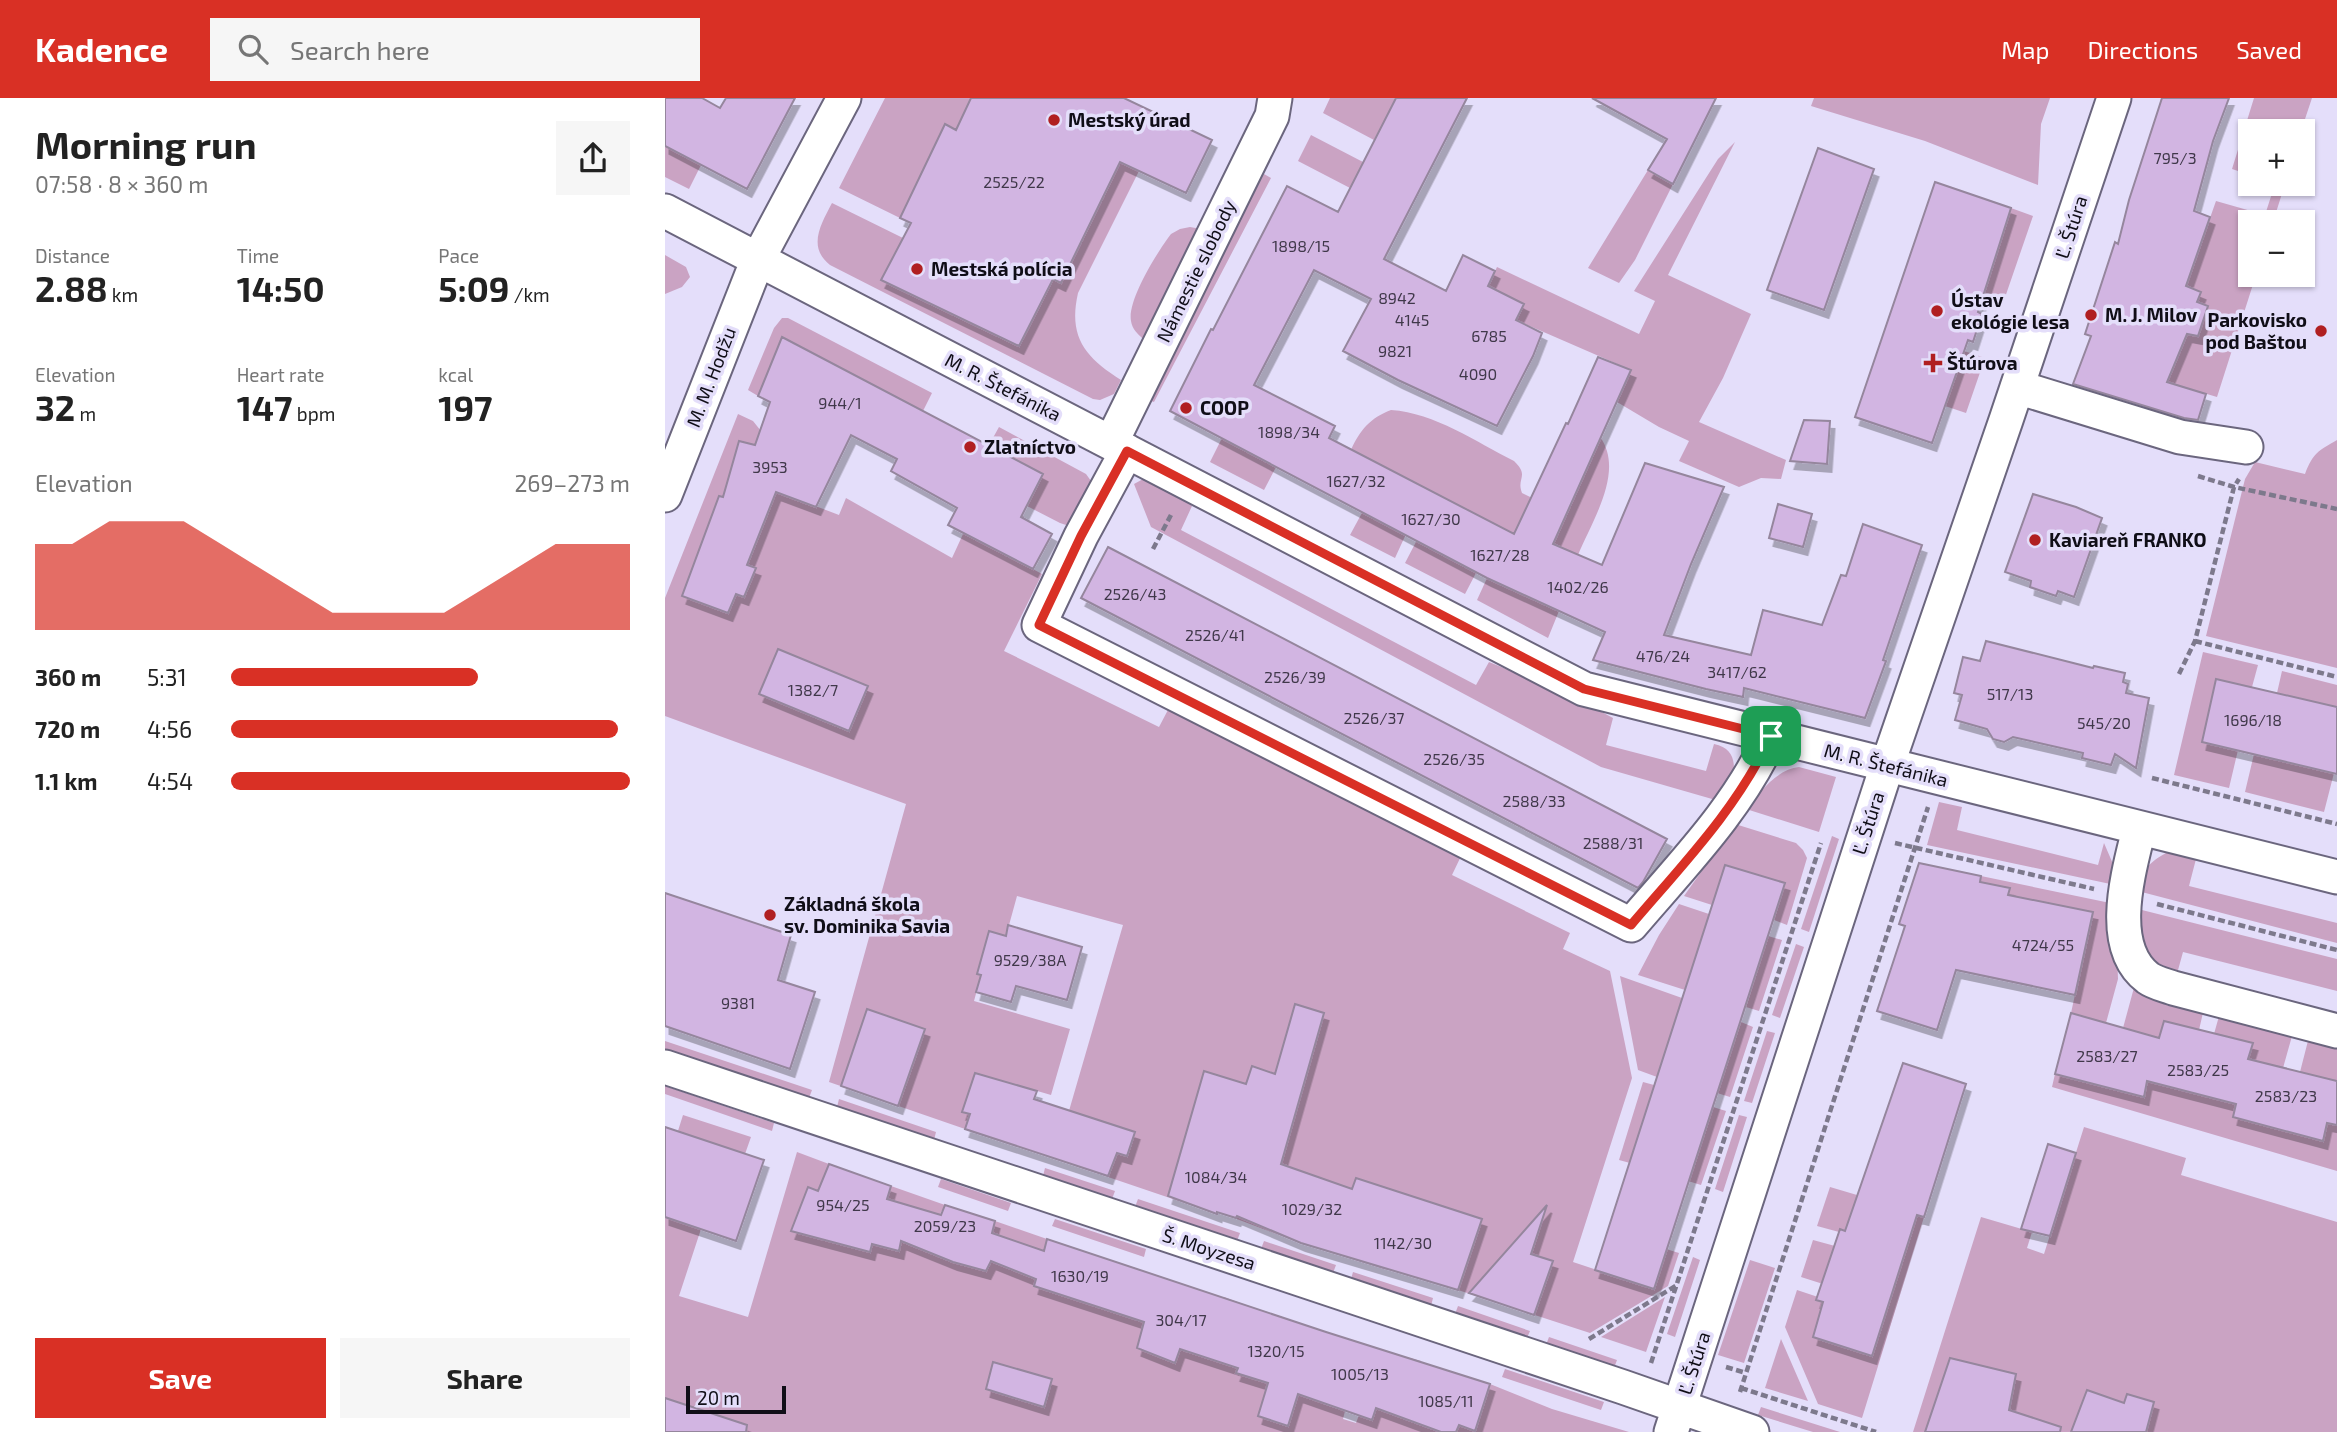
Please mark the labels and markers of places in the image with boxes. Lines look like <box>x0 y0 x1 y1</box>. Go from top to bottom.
place label: Mestský úrad <box>1068 108 1191 132</box>
marker: Mestský úrad <box>1046 112 1062 128</box>
place label: Mestská polícia <box>931 257 1072 280</box>
marker: Mestská polícia <box>909 261 925 277</box>
place label: Ústav ekológie lesa <box>1951 288 2070 333</box>
marker: Ústav ekológie lesa <box>1929 303 1945 319</box>
place label: M. J. Milov <box>2105 303 2197 326</box>
marker: M. J. Milov <box>2083 307 2099 323</box>
place label: Parkovisko pod Baštou <box>2206 308 2307 353</box>
marker: Parkovisko pod Baštou <box>2313 323 2329 339</box>
place label: Štúrova <box>1947 351 2018 374</box>
marker: Štúrova <box>1925 355 1941 371</box>
place label: COOP <box>1200 396 1249 419</box>
marker: COOP <box>1178 400 1194 416</box>
place label: Zlatníctvo <box>984 435 1076 458</box>
marker: Zlatníctvo <box>962 439 978 455</box>
place label: Kaviareň FRANKO <box>2049 528 2206 551</box>
marker: Kaviareň FRANKO <box>2027 532 2043 548</box>
pin <box>1741 706 1801 766</box>
place label: Základná škola sv. Dominika Savia <box>784 892 950 937</box>
marker: Základná škola sv. Dominika Savia <box>762 907 778 923</box>

